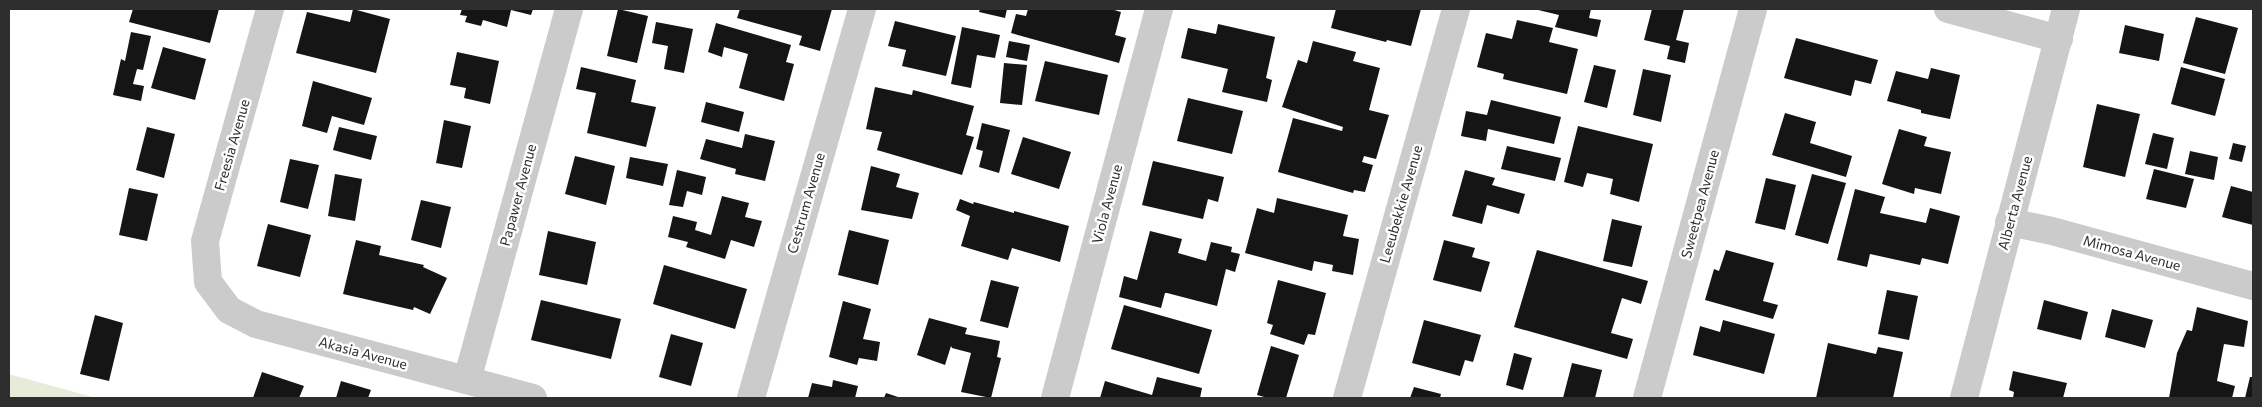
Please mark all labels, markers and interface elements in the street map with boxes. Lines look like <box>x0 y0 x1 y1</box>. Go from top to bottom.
street label: Freesia Avenue <box>210 97 253 193</box>
street label: Papawer Avenue <box>496 142 539 248</box>
street label: Leeubekkie Avenue <box>1376 143 1425 265</box>
street label: Sweetpea Avenue <box>1677 148 1722 260</box>
street label: Cestrum Avenue <box>783 151 828 255</box>
street label: Alberta Avenue <box>1994 154 2035 252</box>
street label: Viola Avenue <box>1088 162 1125 246</box>
street label: Mimosa Avenue <box>2081 231 2183 274</box>
street label: Akasia Avenue <box>317 333 409 373</box>

